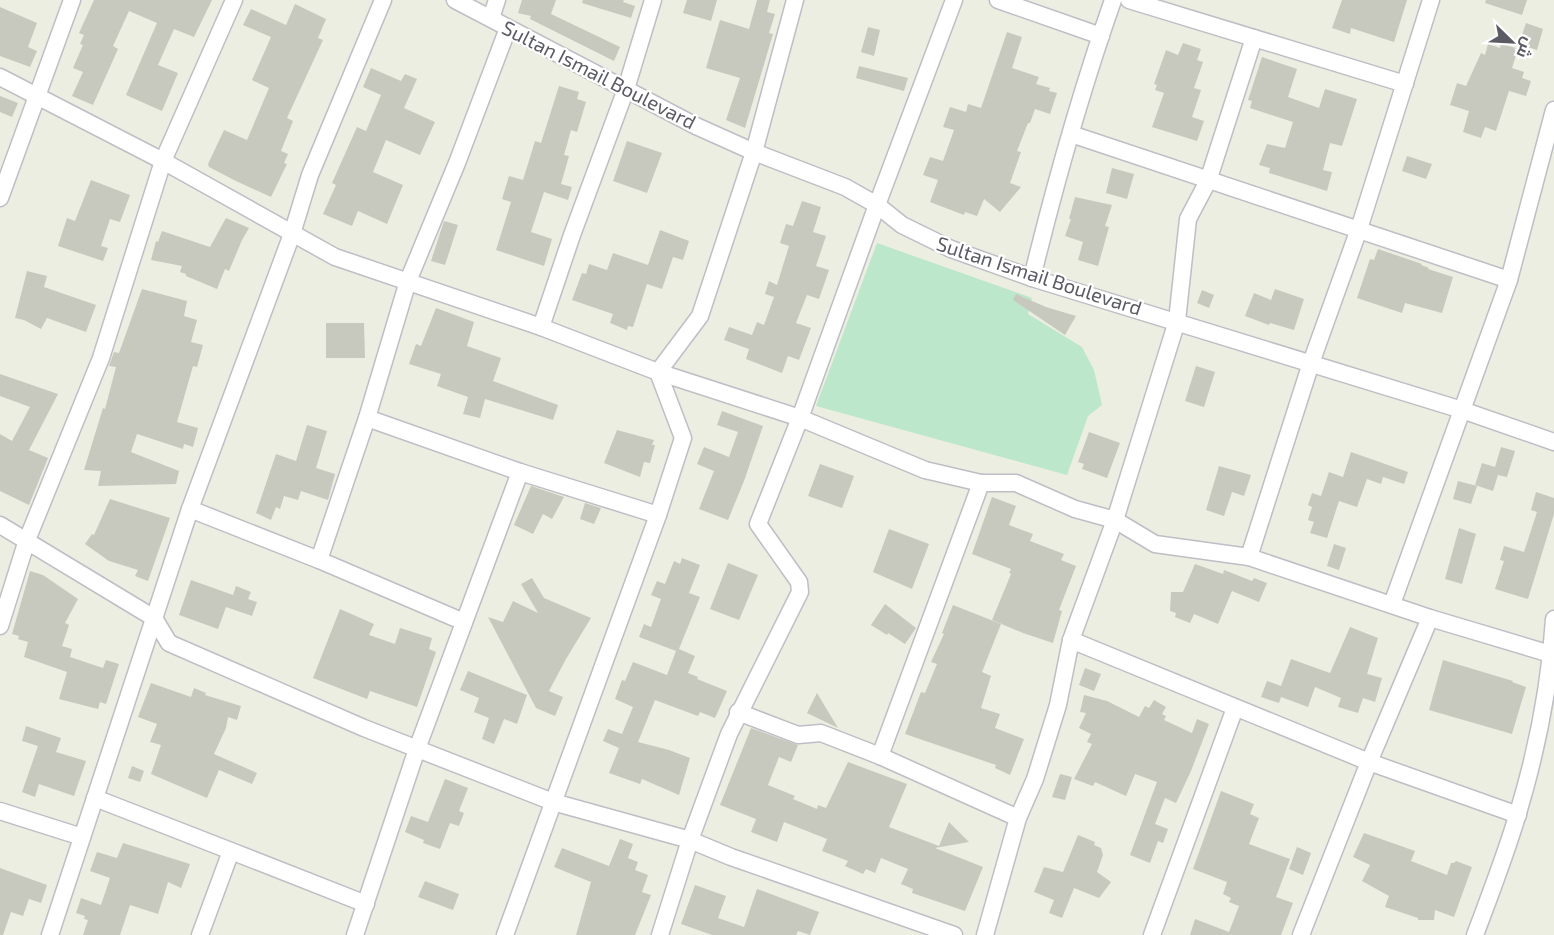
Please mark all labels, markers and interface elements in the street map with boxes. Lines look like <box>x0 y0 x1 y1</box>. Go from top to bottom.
north arrow <box>1482 12 1542 72</box>
street label: Sultan Ismail Boulevard <box>498 15 700 133</box>
text: ش <box>1512 35 1539 62</box>
street label: Sultan Ismail Boulevard <box>934 231 1145 320</box>

